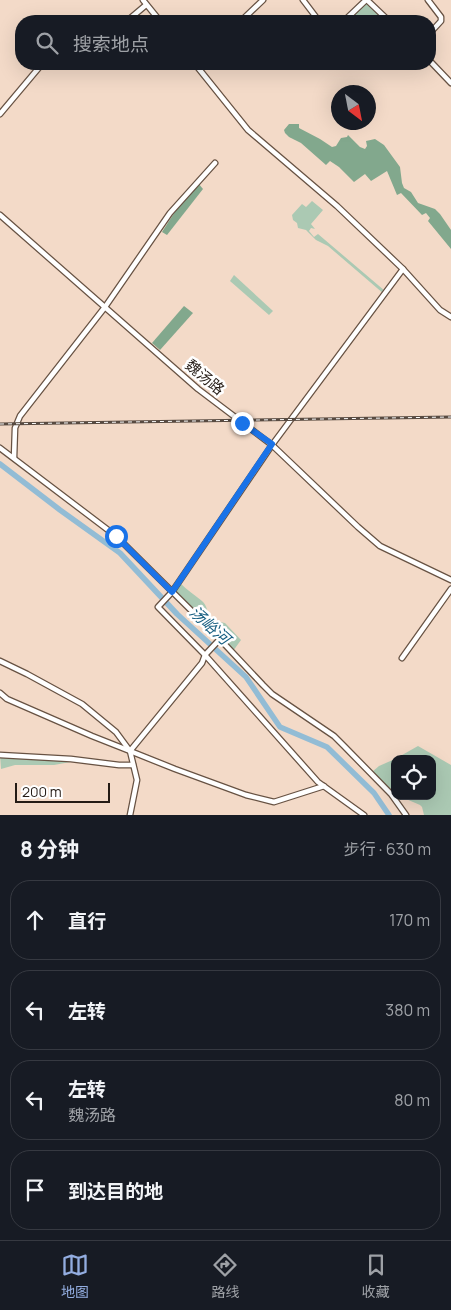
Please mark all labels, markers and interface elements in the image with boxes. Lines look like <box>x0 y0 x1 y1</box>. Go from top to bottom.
search box <box>15 15 436 70</box>
icon: search <box>33 29 61 57</box>
text: 搜索地点 <box>73 31 149 57</box>
north arrow <box>331 85 376 130</box>
street label: 魏汤路 <box>181 354 229 400</box>
route end <box>231 412 254 435</box>
route start <box>105 525 128 548</box>
water label: 汤峪河 <box>185 601 237 651</box>
map controls <box>391 755 436 800</box>
button: locate <box>391 755 436 800</box>
scale bar <box>15 780 110 803</box>
text: 200 m <box>22 782 62 801</box>
text: 8 分钟 <box>20 835 79 863</box>
text: 步行 · 630 m <box>344 838 431 860</box>
icon: ahead <box>21 906 49 934</box>
text: 直行 <box>68 908 106 934</box>
text: 170 m <box>389 909 430 931</box>
icon: left <box>21 996 49 1024</box>
text: 左转 <box>68 998 106 1024</box>
text: 380 m <box>385 999 430 1021</box>
text: 左转 <box>68 1076 106 1102</box>
icon: left <box>21 1086 49 1114</box>
text: 80 m <box>394 1089 430 1111</box>
text: 魏汤路 <box>68 1104 116 1126</box>
icon: arrive <box>21 1176 49 1204</box>
text: 到达目的地 <box>68 1178 163 1204</box>
tab: 地图 <box>61 1251 89 1301</box>
tab: 路线 <box>211 1251 239 1301</box>
tab: 收藏 <box>362 1251 390 1301</box>

